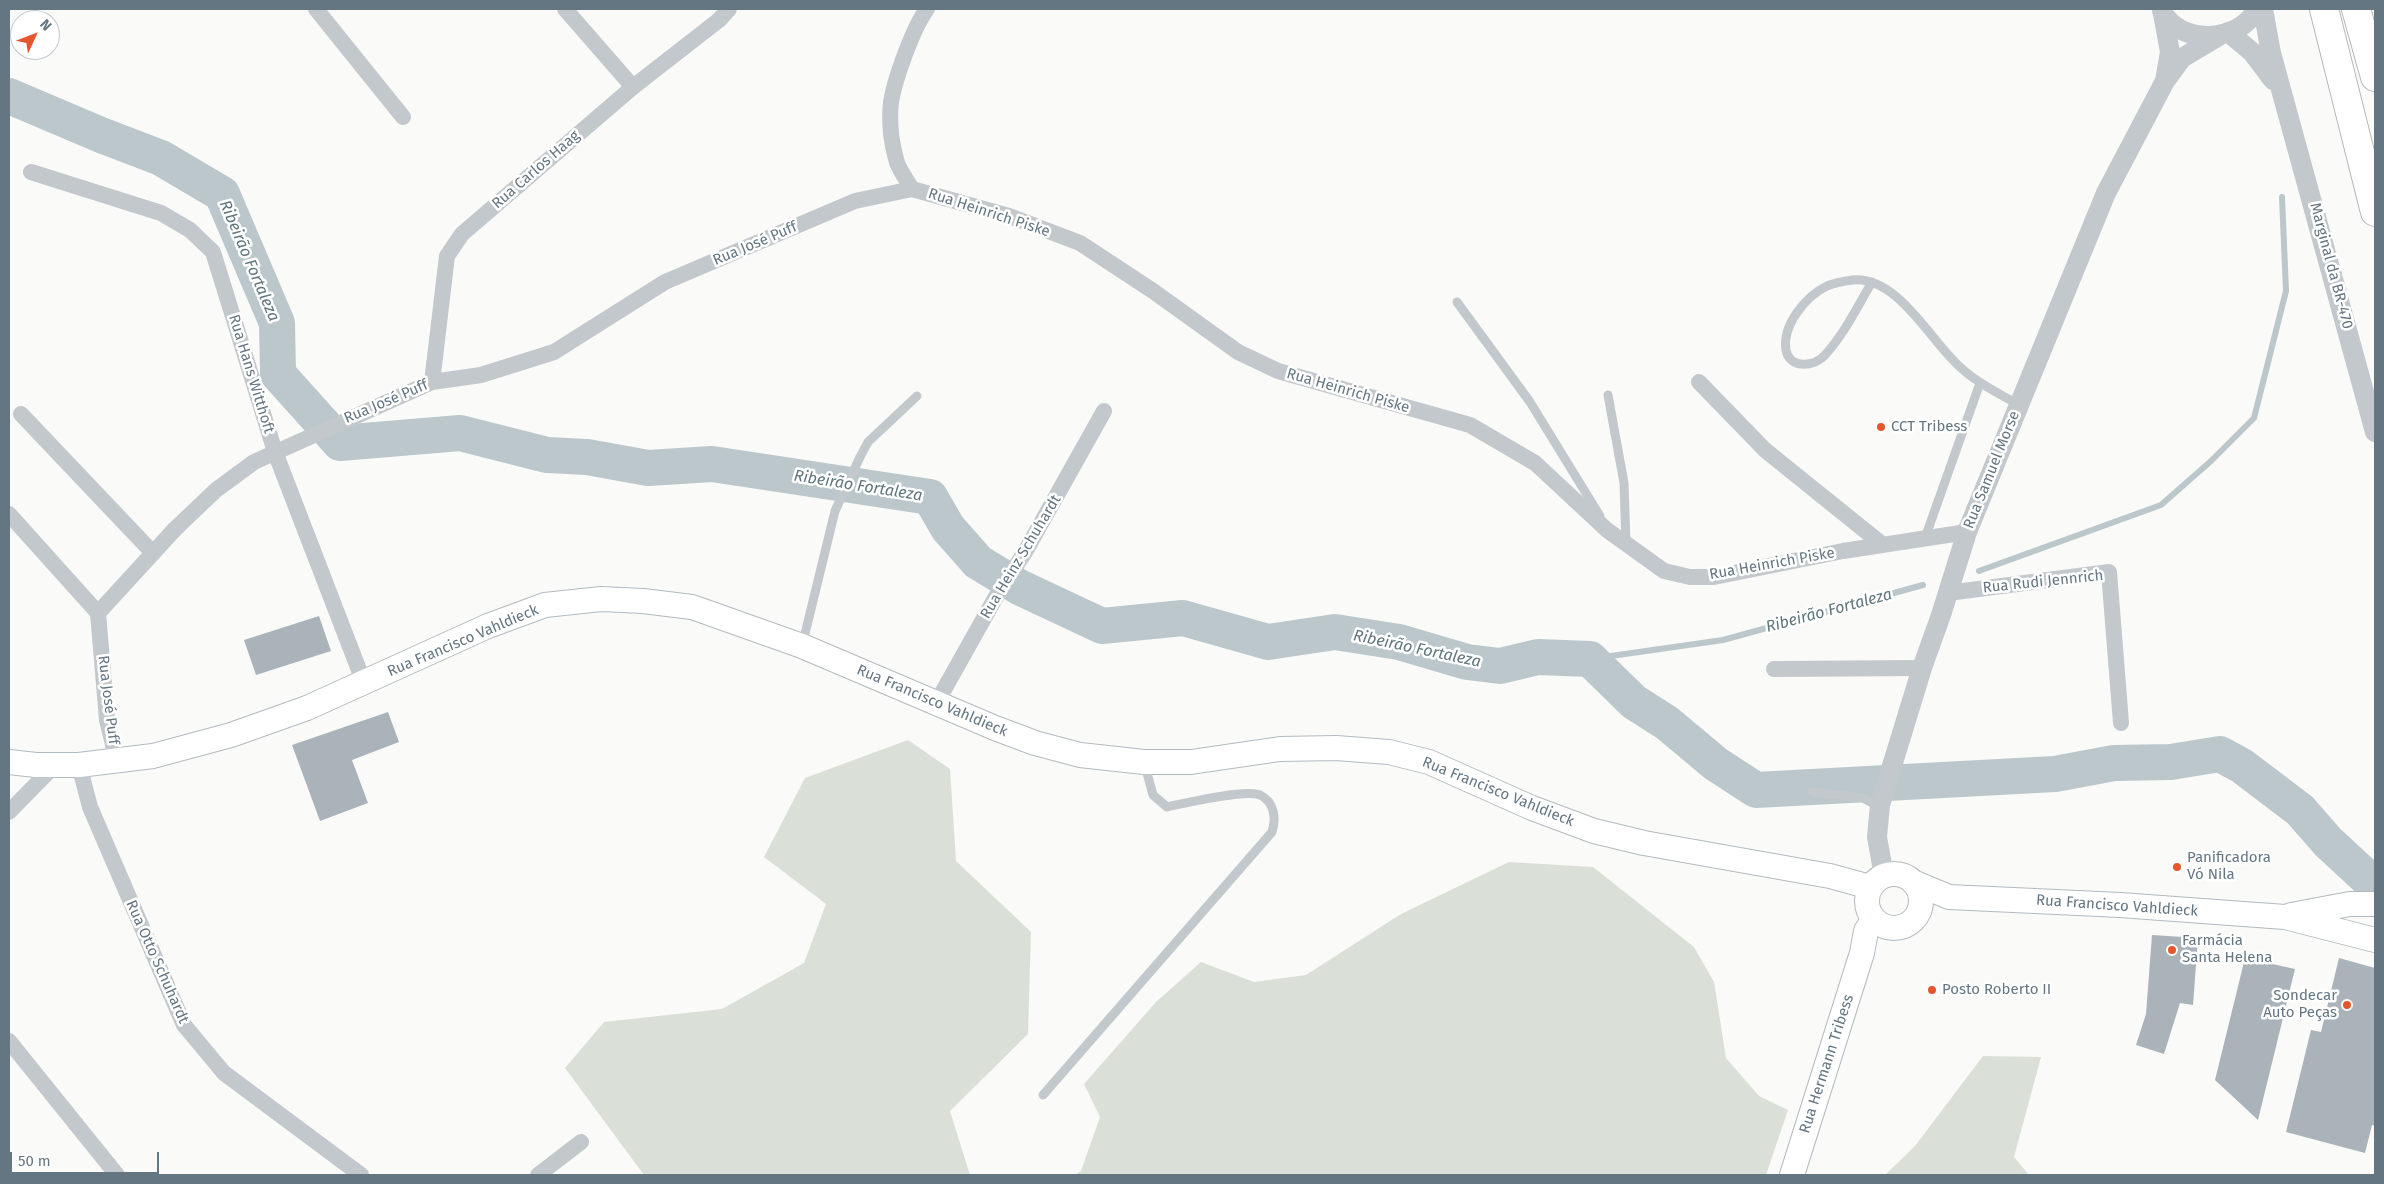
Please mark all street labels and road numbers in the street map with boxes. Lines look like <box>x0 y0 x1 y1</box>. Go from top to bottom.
street label: Rua Carlos Haag <box>488 127 584 213</box>
street label: Rua Heinrich Piske <box>926 185 1052 241</box>
street label: Marginal da BR-470 <box>2305 201 2357 331</box>
street label: Rua José Puff <box>710 218 800 270</box>
street label: Rua Hans Witthoft <box>224 312 278 436</box>
street label: Rua Heinrich Piske <box>1284 365 1412 417</box>
street label: Rua José Puff <box>341 376 431 428</box>
street label: Rua Samuel Morse <box>1960 408 2024 532</box>
street label: Rua Heinz Schuhardt <box>977 492 1065 622</box>
street label: Rua Heinrich Piske <box>1708 544 1836 584</box>
street label: Rua Rudi Jennrich <box>1982 567 2104 597</box>
street label: Rua Francisco Vahldieck <box>385 601 541 681</box>
street label: Rua José Puff <box>94 654 122 746</box>
street label: Rua Francisco Vahldieck <box>854 661 1010 741</box>
street label: Rua Francisco Vahldieck <box>1419 753 1577 831</box>
street label: Rua Francisco Vahldieck <box>2035 891 2199 921</box>
street label: Rua Otto Schuhardt <box>122 897 192 1027</box>
street label: Rua Hermann Tribess <box>1796 992 1858 1136</box>

